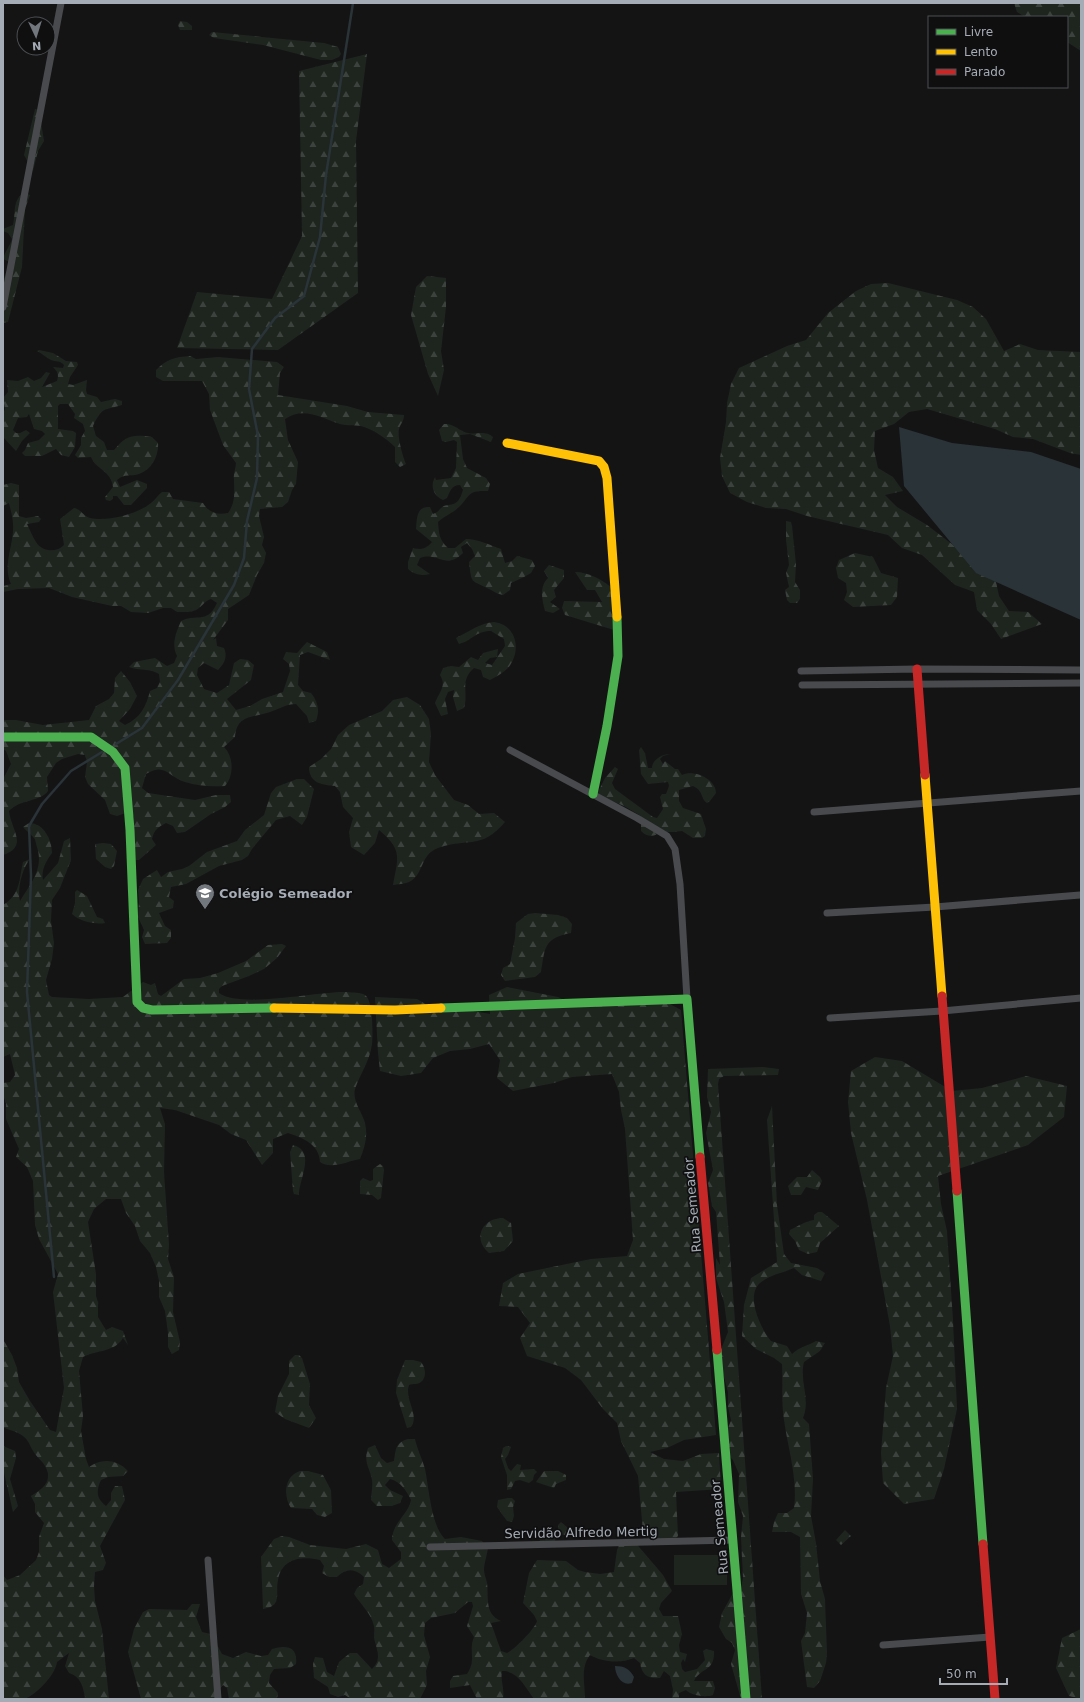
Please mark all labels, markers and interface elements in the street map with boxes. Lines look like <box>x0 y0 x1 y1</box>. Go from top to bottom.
north arrow <box>16 16 56 56</box>
legend <box>928 16 1068 88</box>
text: Livre <box>964 25 993 39</box>
text: N <box>32 39 42 52</box>
text: Lento <box>964 45 998 59</box>
text: Parado <box>964 65 1005 79</box>
school or university icon: Colégio Semeador <box>194 882 216 910</box>
place label: Colégio Semeador <box>219 886 353 901</box>
street label: Rua Semeador <box>681 1156 704 1253</box>
street label: Rua Semeador <box>708 1478 731 1575</box>
street label: Servidão Alfredo Mertig <box>504 1524 658 1541</box>
scale bar <box>940 1660 1007 1686</box>
text: 50 m <box>946 1667 977 1681</box>

